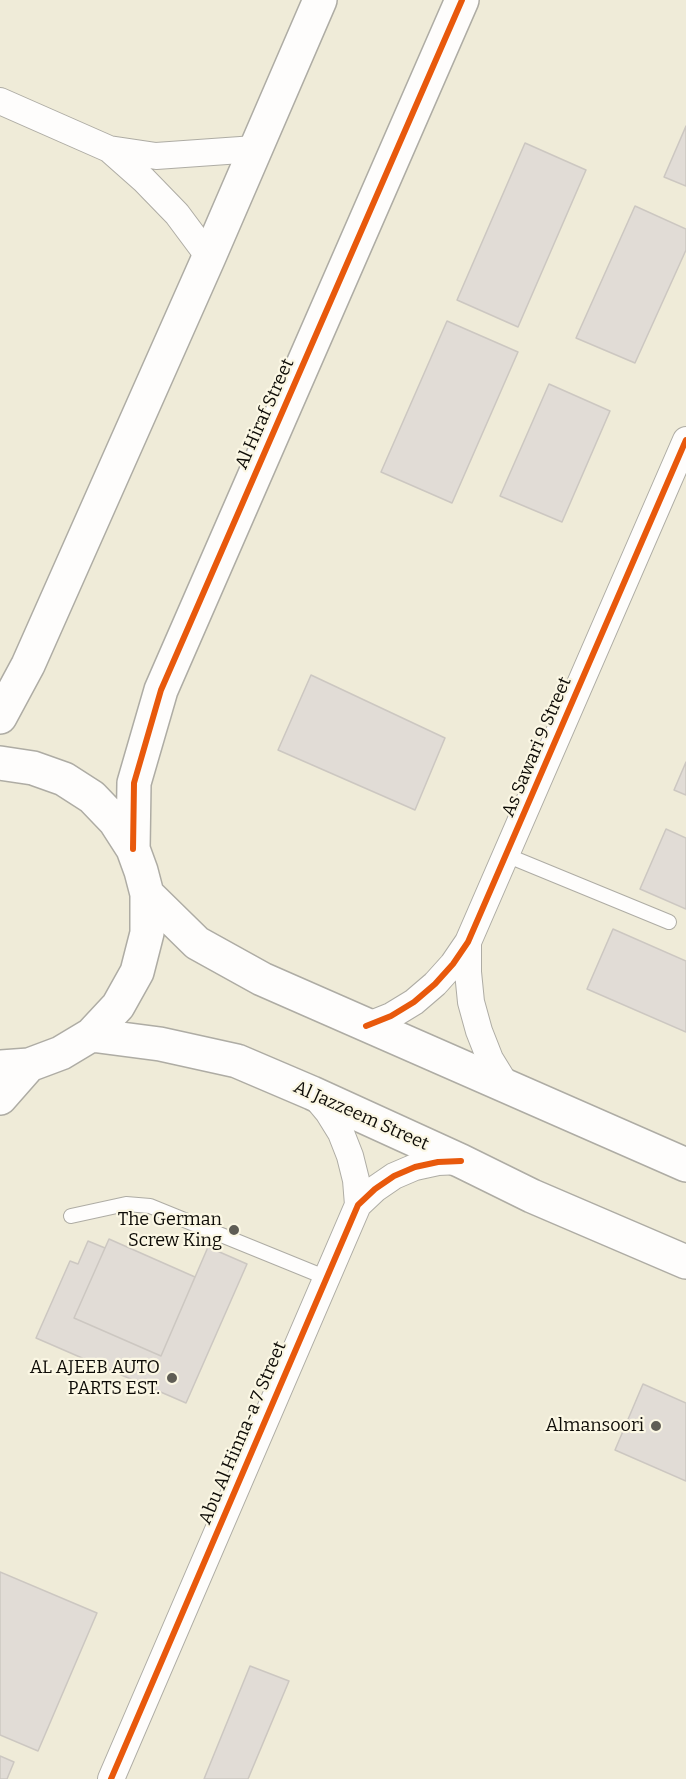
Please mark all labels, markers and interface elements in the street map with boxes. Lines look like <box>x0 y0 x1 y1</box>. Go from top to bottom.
street label: Al Hiraf Street <box>231 355 299 473</box>
street label: As Sawari 9 Street <box>498 674 576 820</box>
street label: Al Jazzeem Street <box>290 1077 432 1155</box>
place label: The German Screw King <box>118 1209 222 1252</box>
marker: The German Screw King <box>227 1223 241 1237</box>
street label: Abu Al Hinna-a 7 Street <box>195 1338 291 1528</box>
place label: AL AJEEB AUTO PARTS EST. <box>30 1357 160 1400</box>
marker: AL AJEEB AUTO PARTS EST. <box>165 1371 179 1385</box>
place label: Almansoori <box>545 1415 644 1437</box>
marker: Almansoori <box>649 1419 663 1433</box>

